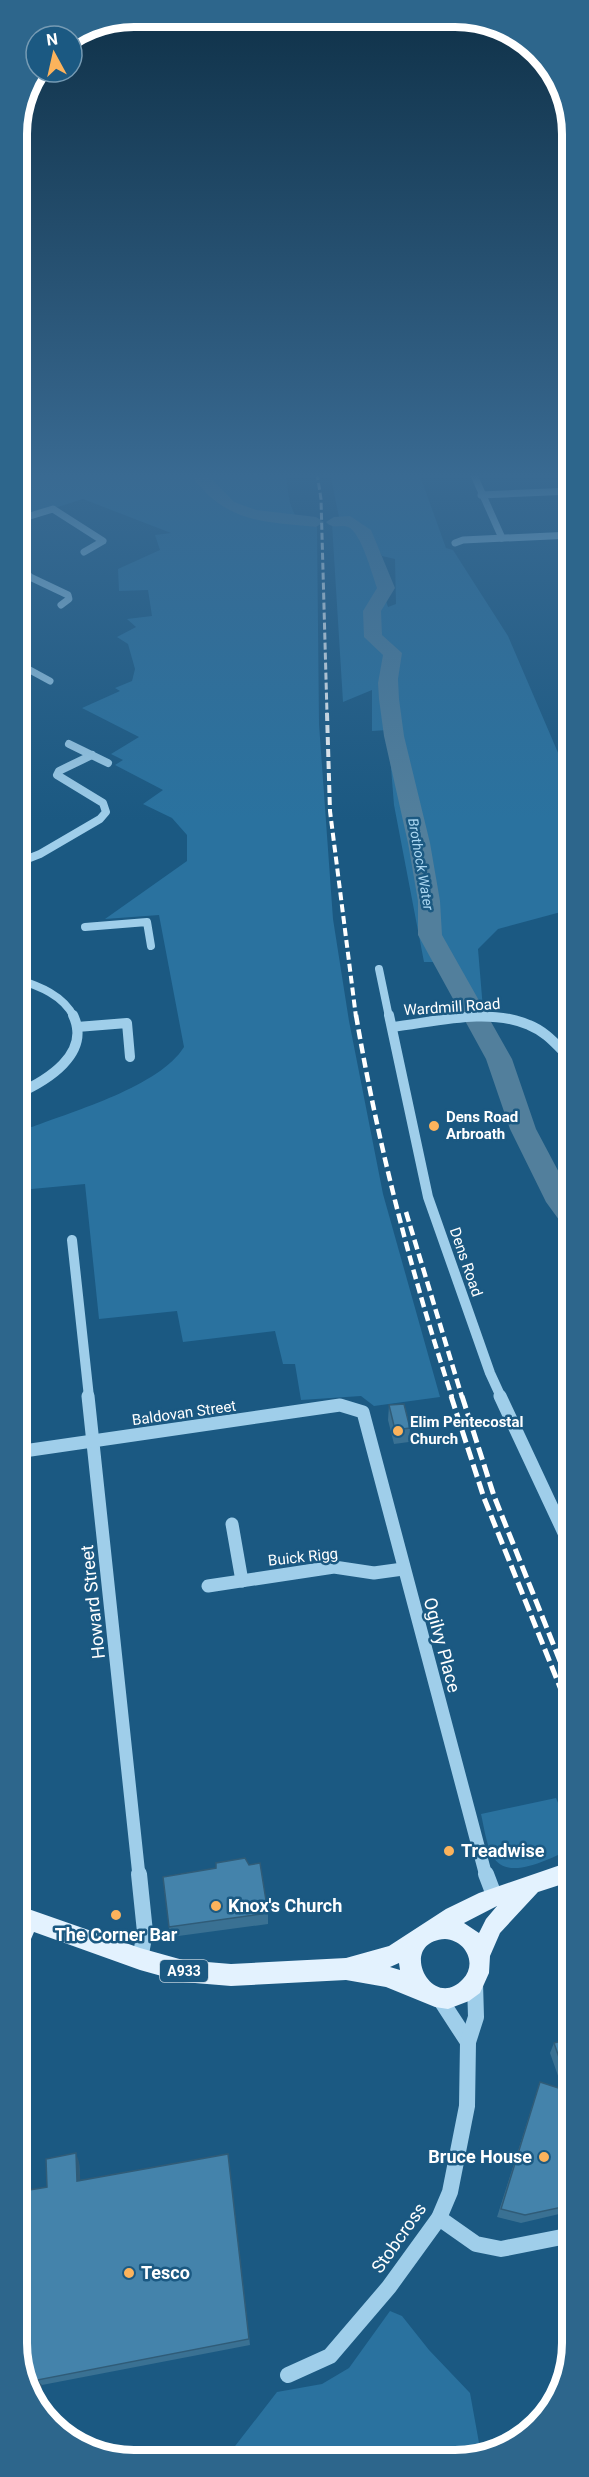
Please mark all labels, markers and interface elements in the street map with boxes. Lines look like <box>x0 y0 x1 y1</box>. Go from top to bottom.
north arrow <box>24 24 84 84</box>
text: N <box>45 29 59 50</box>
water label: Brothock Water <box>405 817 437 912</box>
street label: Wardmill Road <box>403 995 501 1019</box>
place label: Dens Road Arbroath <box>446 1108 518 1143</box>
marker: Dens Road Arbroath <box>427 1119 441 1133</box>
street label: Dens Road <box>446 1225 486 1299</box>
street label: Baldovan Street <box>131 1397 237 1429</box>
place label: Elim Pentecostal Church <box>410 1413 523 1448</box>
marker: Elim Pentecostal Church <box>391 1424 405 1438</box>
street label: Howard Street <box>76 1544 109 1660</box>
street label: Buick Rigg <box>267 1544 339 1570</box>
street label: Ogilvy Place <box>420 1595 465 1695</box>
place label: Treadwise <box>461 1840 545 1861</box>
marker: Treadwise <box>442 1844 456 1858</box>
place label: Knox's Church <box>228 1895 342 1916</box>
marker: Knox's Church <box>209 1899 223 1913</box>
marker: The Corner Bar <box>109 1908 123 1922</box>
place label: The Corner Bar <box>55 1924 178 1945</box>
road number: A933 <box>160 1960 208 1982</box>
place label: Bruce House <box>428 2146 532 2167</box>
marker: Bruce House <box>537 2150 551 2164</box>
street label: Stobcross <box>367 2199 430 2277</box>
place label: Tesco <box>141 2262 190 2283</box>
marker: Tesco <box>122 2266 136 2280</box>

